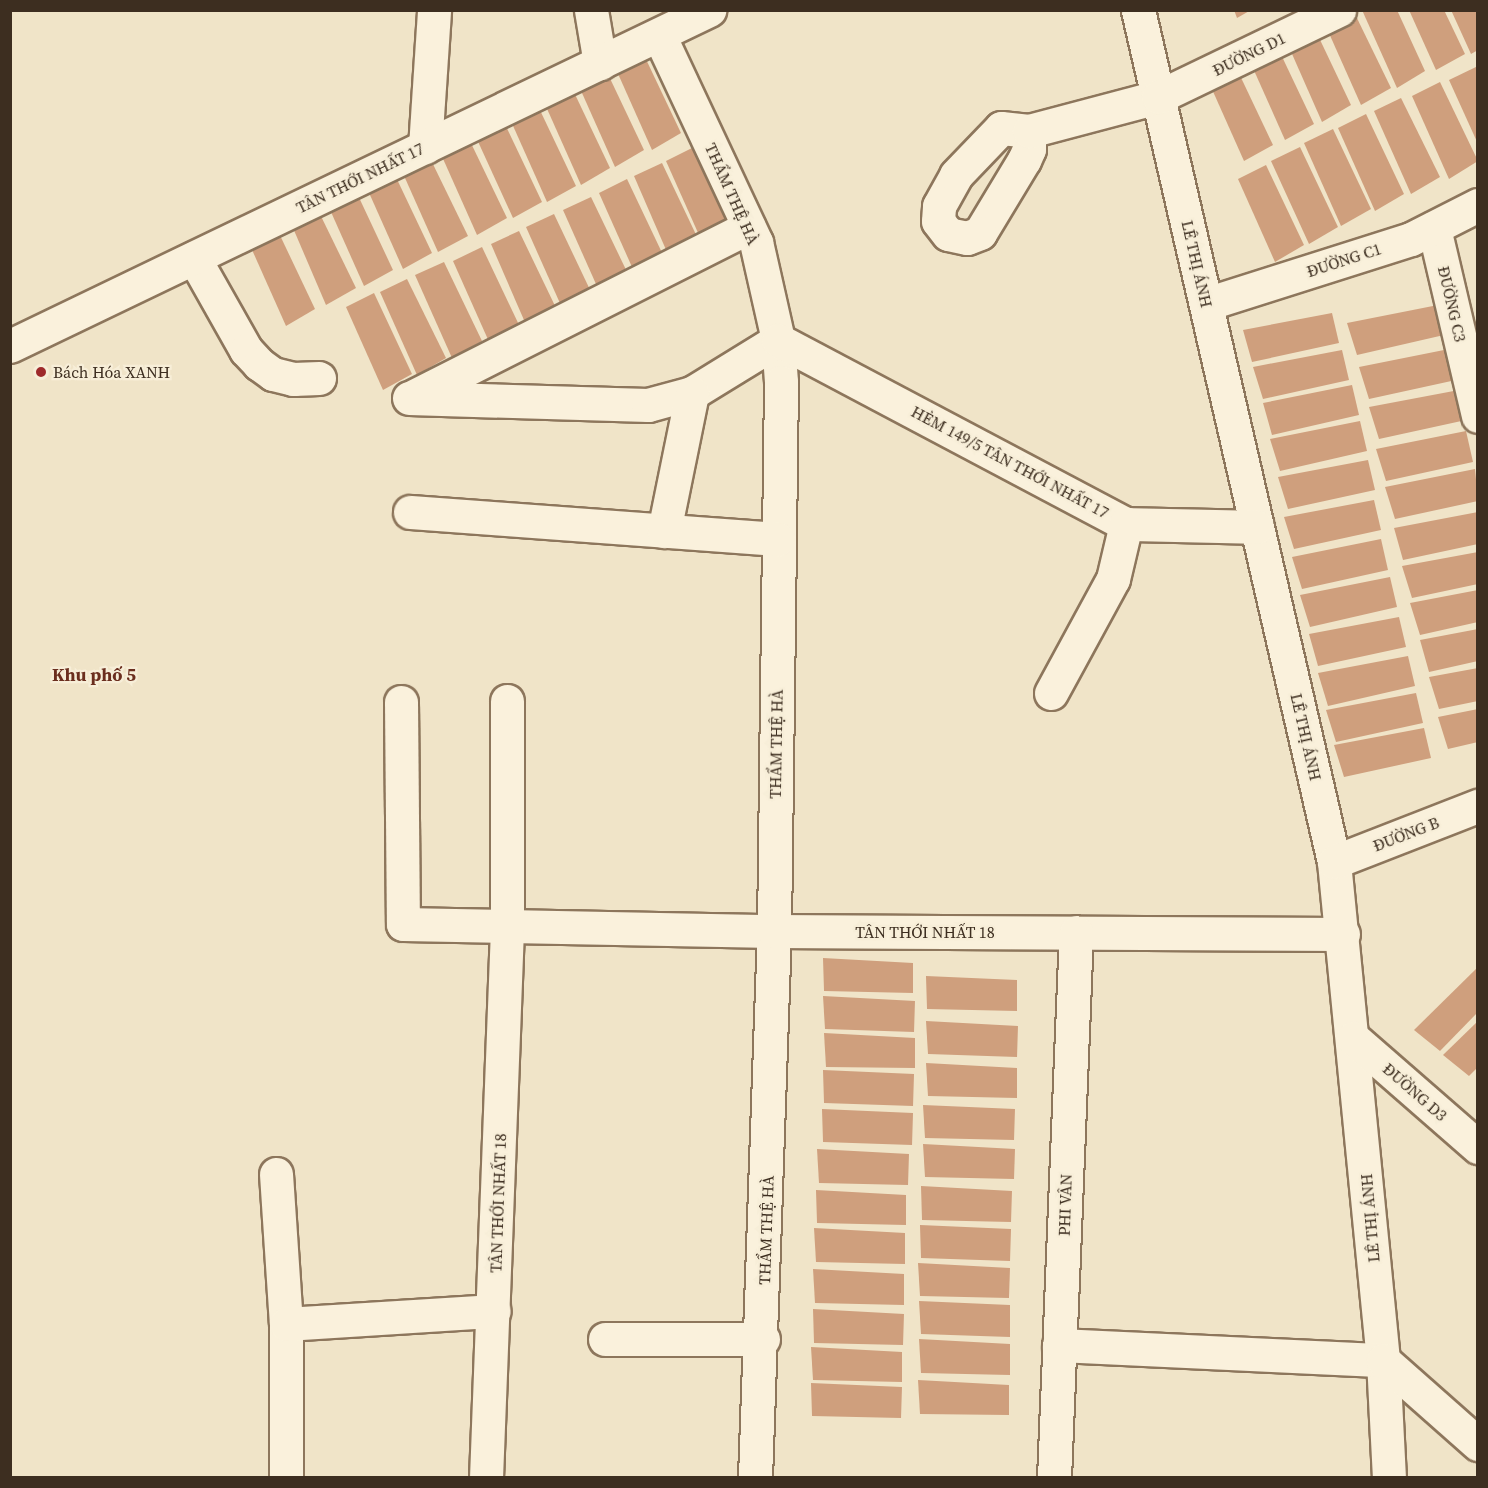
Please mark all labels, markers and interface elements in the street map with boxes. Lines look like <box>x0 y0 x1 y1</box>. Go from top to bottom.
street label: ĐƯỜNG D1 <box>1209 28 1289 80</box>
street label: TÂN THỚI NHẤT 17 <box>293 139 427 217</box>
street label: THẨM THỆ HÀ <box>701 140 763 248</box>
street label: LÊ THỊ ÁNH <box>1178 218 1216 310</box>
street label: ĐƯỜNG C1 <box>1304 239 1384 281</box>
street label: ĐƯỜNG C3 <box>1434 264 1470 344</box>
place label: Bách Hóa XANH <box>53 362 170 382</box>
marker: Bách Hóa XANH <box>34 365 48 379</box>
street label: HẺM 149/5 TÂN THỚI NHẤT 17 <box>908 401 1112 523</box>
district label: Khu phố 5 <box>52 664 136 686</box>
street label: THẨM THỆ HÀ <box>765 689 787 799</box>
street label: LÊ THỊ ÁNH <box>1287 691 1325 783</box>
street label: ĐƯỜNG B <box>1370 813 1442 855</box>
street label: TÂN THỚI NHẤT 18 <box>855 922 995 942</box>
street label: ĐƯỜNG D3 <box>1379 1059 1451 1125</box>
street label: TÂN THỚI NHẤT 18 <box>486 1133 510 1273</box>
street label: PHI VÂN <box>1054 1173 1076 1237</box>
street label: LÊ THỊ ÁNH <box>1357 1173 1383 1263</box>
street label: THẨM THỆ HÀ <box>754 1175 778 1285</box>

